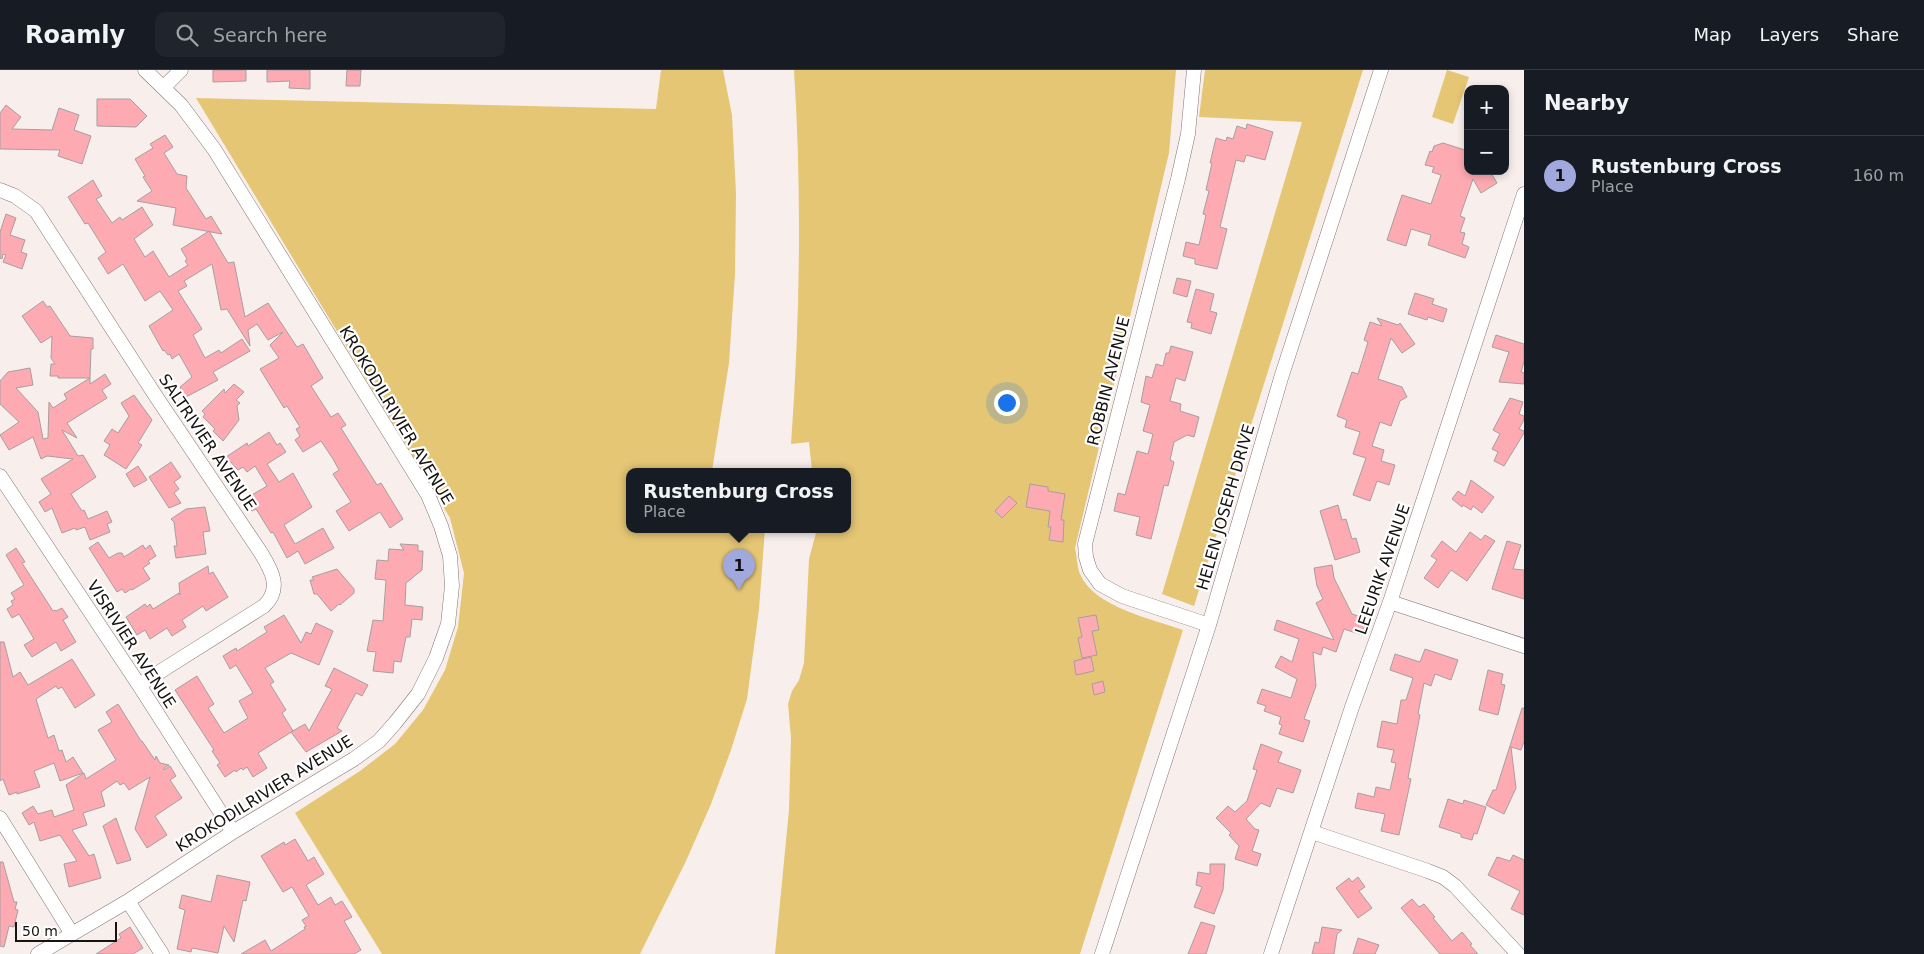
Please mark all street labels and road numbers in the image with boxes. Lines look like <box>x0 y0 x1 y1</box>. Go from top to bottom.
street label: ROBBIN AVENUE <box>1083 315 1134 448</box>
street label: KROKODILRIVIER AVENUE <box>336 323 457 508</box>
street label: SALTRIVIER AVENUE <box>155 370 260 514</box>
street label: HELEN JOSEPH DRIVE <box>1193 422 1258 592</box>
street label: LEEURIK AVENUE <box>1351 501 1414 637</box>
street label: VISRIVIER AVENUE <box>83 577 180 712</box>
street label: KROKODILRIVIER AVENUE <box>172 731 356 856</box>

